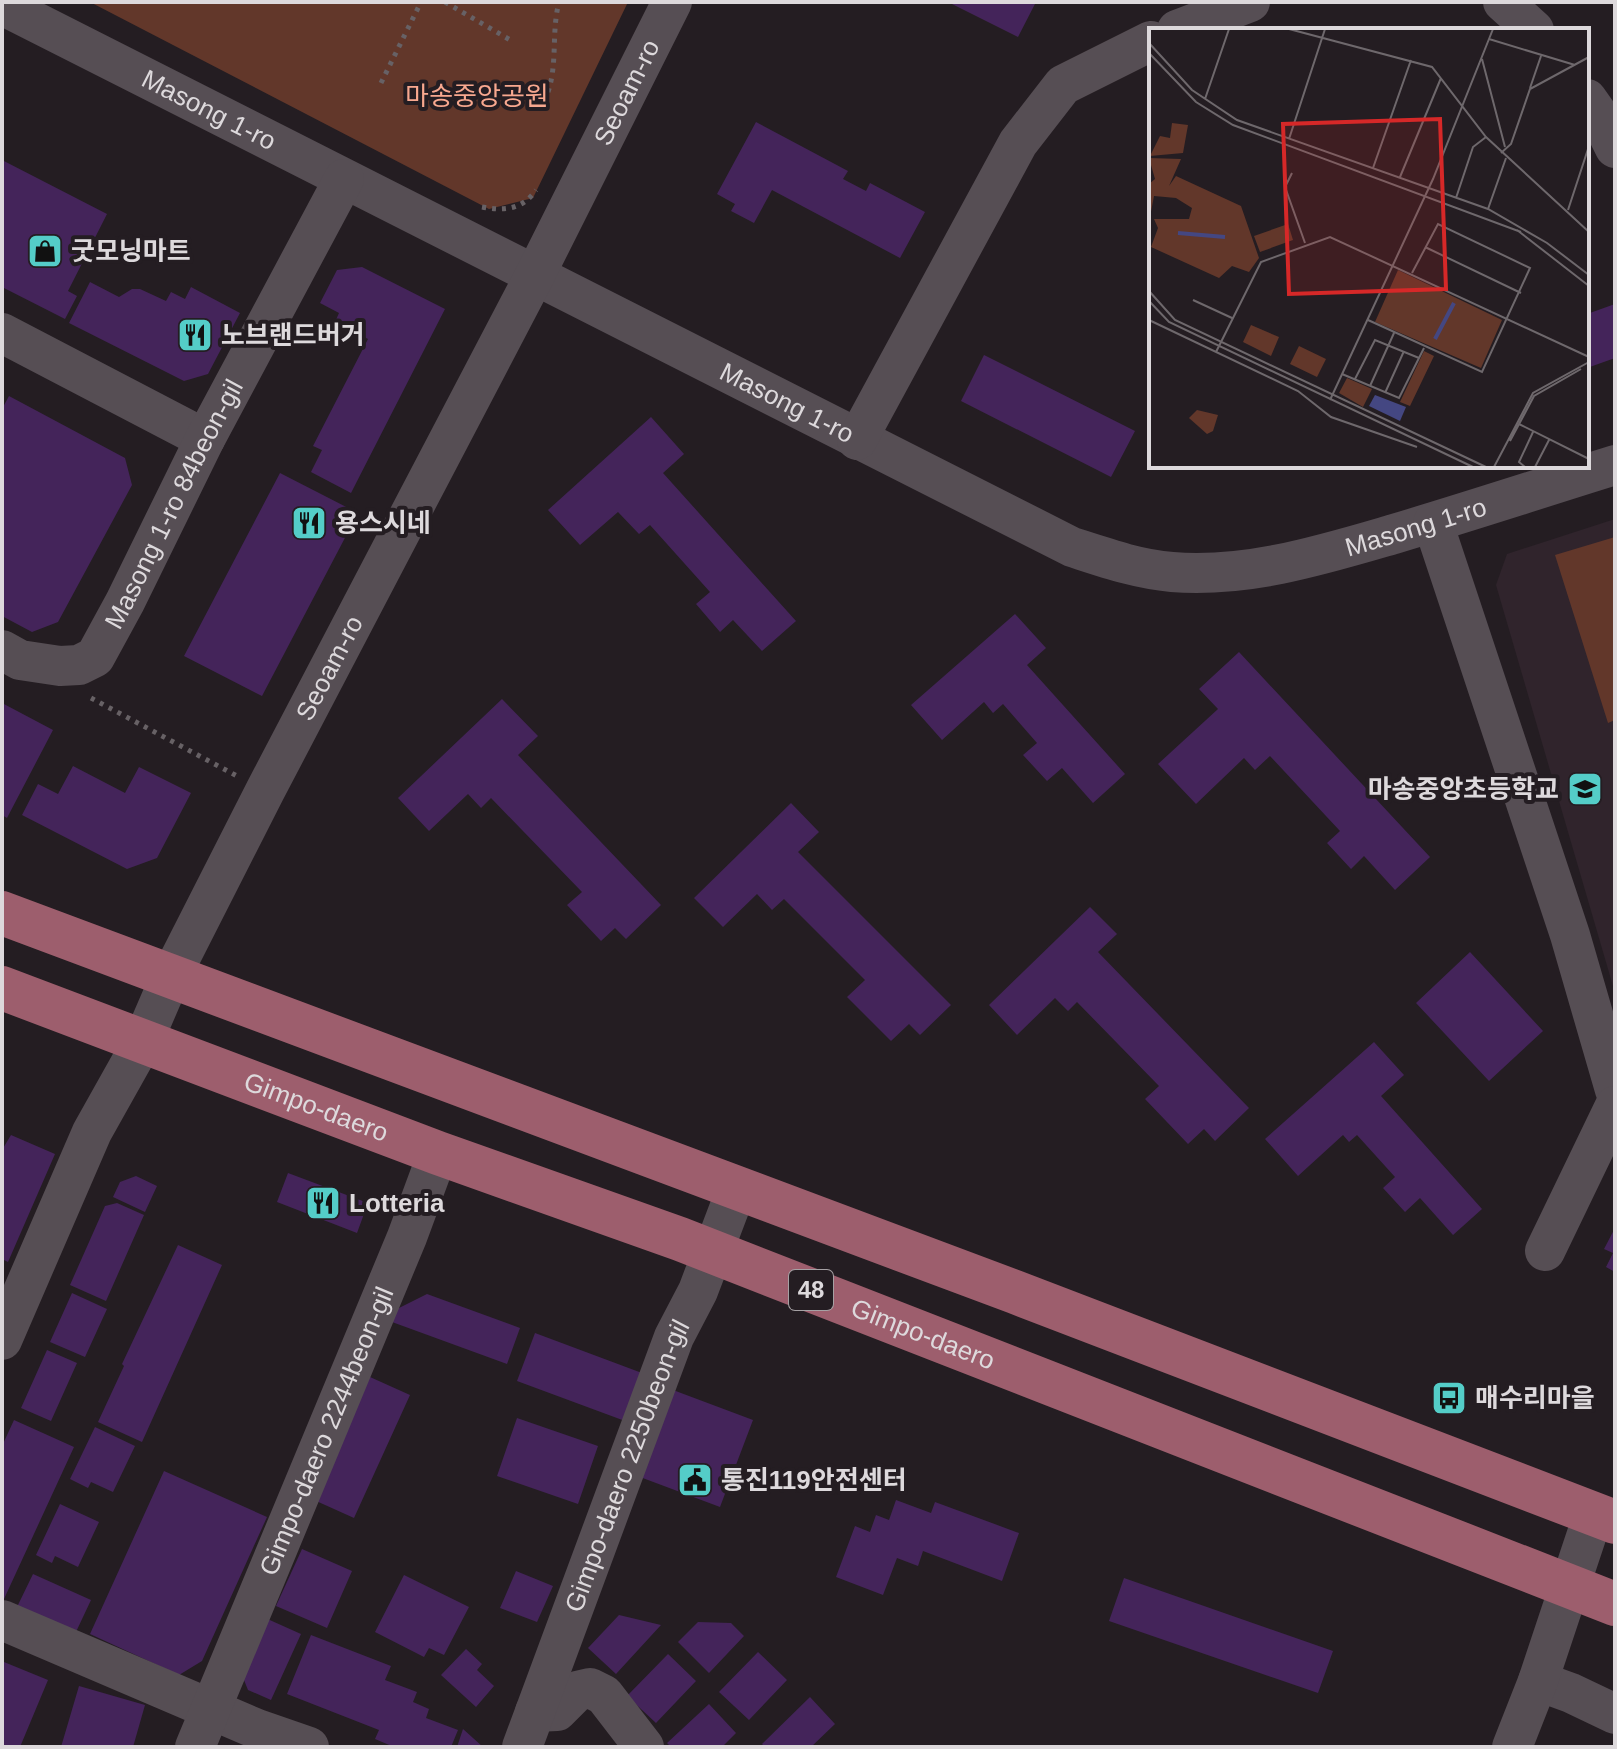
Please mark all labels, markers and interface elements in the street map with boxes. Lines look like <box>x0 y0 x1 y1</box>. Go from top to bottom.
inset map <box>1149 28 1589 468</box>
street label: Seoam-ro <box>588 35 666 150</box>
street label: Masong 1-ro <box>137 63 281 156</box>
park label: 마송중앙공원 <box>405 81 549 111</box>
shop icon: 굿모닝마트 <box>26 232 64 270</box>
place label: 굿모닝마트 <box>71 236 191 266</box>
restaurant icon: 노브랜드버거 <box>176 316 214 354</box>
place label: 노브랜드버거 <box>221 320 365 350</box>
street label: Masong 1-ro <box>715 356 859 449</box>
street label: Masong 1-ro 84beon-gil <box>98 374 249 634</box>
street label: Masong 1-ro <box>1342 492 1490 562</box>
restaurant icon: 용스시네 <box>290 504 328 542</box>
place label: 용스시네 <box>335 508 431 538</box>
street label: Seoam-ro <box>290 610 369 726</box>
school or university icon: 마송중앙초등학교 <box>1566 770 1604 808</box>
place label: 마송중앙초등학교 <box>1368 774 1559 804</box>
street label: Gimpo-daero <box>240 1066 393 1148</box>
restaurant icon: Lotteria <box>304 1184 342 1222</box>
place label: Lotteria <box>349 1188 445 1218</box>
road number: 48 <box>789 1270 833 1310</box>
street label: Gimpo-daero 2244beon-gil <box>253 1283 400 1580</box>
street label: Gimpo-daero <box>847 1292 999 1375</box>
street label: Gimpo-daero 2250beon-gil <box>558 1315 695 1616</box>
bus stop icon: 매수리마을 <box>1430 1379 1468 1417</box>
place label: 매수리마을 <box>1475 1383 1595 1413</box>
public building icon: 통진119안전센터 <box>676 1461 714 1499</box>
place label: 통진119안전센터 <box>721 1465 906 1495</box>

